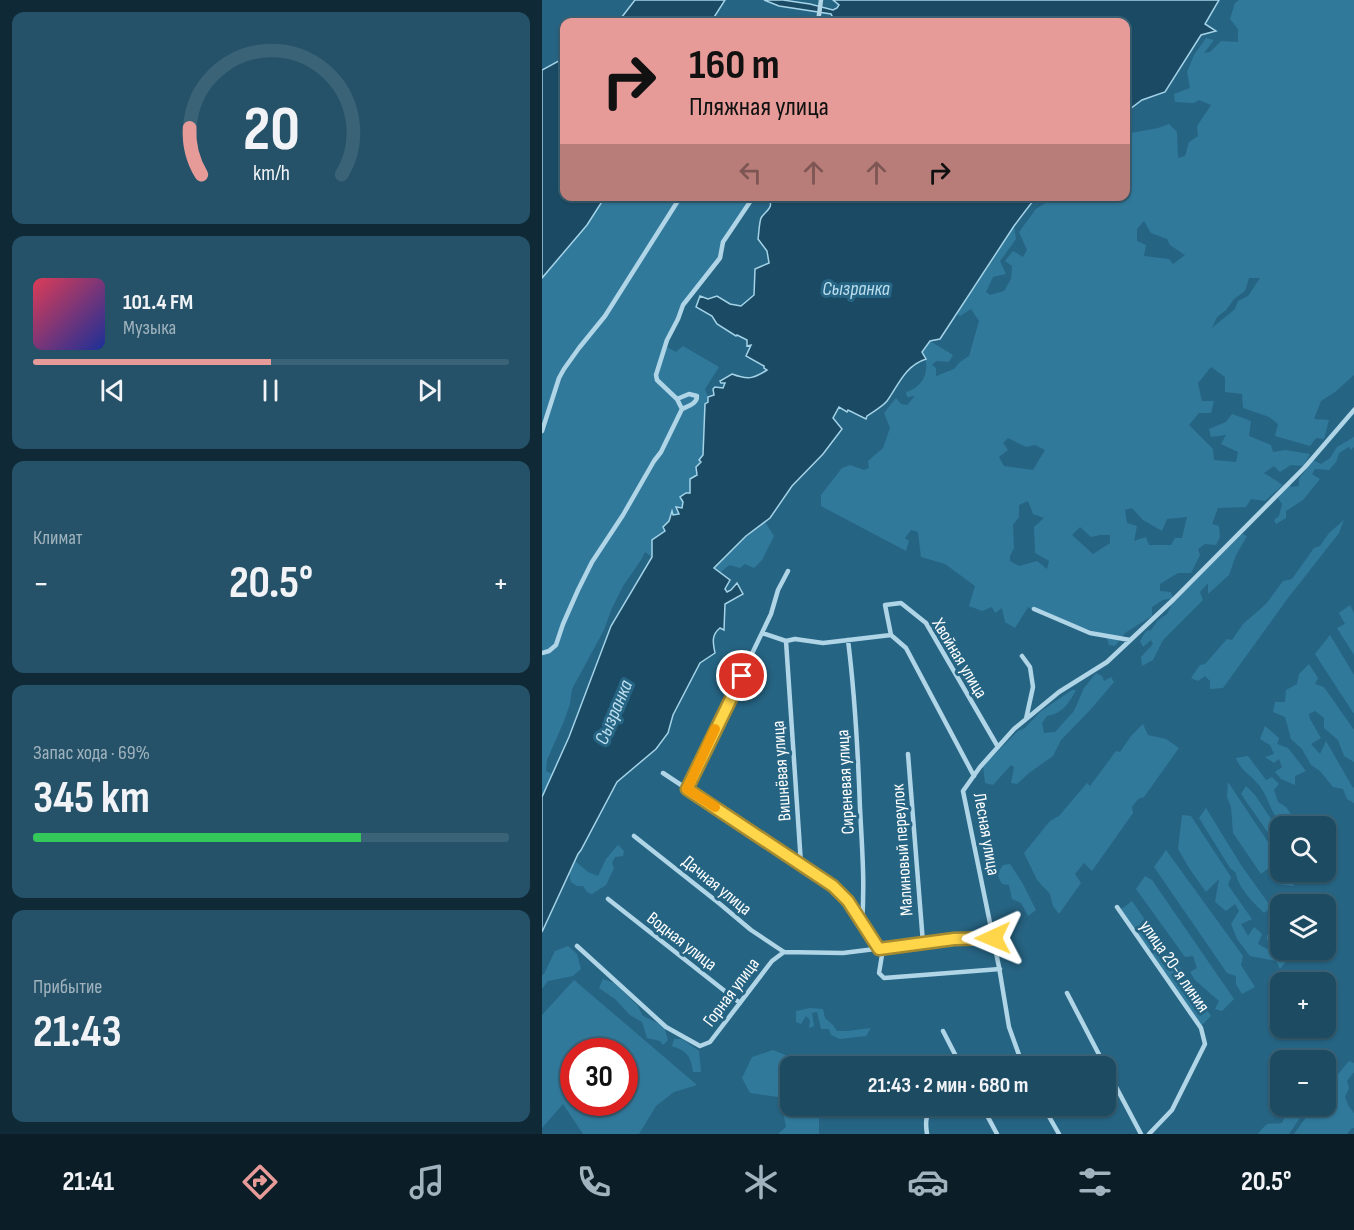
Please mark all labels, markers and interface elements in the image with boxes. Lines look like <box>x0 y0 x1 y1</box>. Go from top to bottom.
text: 160 m <box>689 40 780 91</box>
icon: right <box>590 42 668 120</box>
text: Пляжная улица <box>689 91 829 123</box>
text: 20 <box>242 93 300 168</box>
icon: left <box>734 156 767 189</box>
icon: ahead <box>797 156 830 189</box>
icon: ahead <box>860 156 893 189</box>
icon: right <box>923 156 956 189</box>
text: km/h <box>252 162 290 187</box>
water label: Сызранка <box>822 277 890 301</box>
text: 101.4 FM <box>123 289 193 316</box>
text: Музыка <box>123 316 176 340</box>
icon: previous <box>96 374 129 407</box>
icon: pause <box>254 374 287 407</box>
icon: next <box>413 374 446 407</box>
text: Климат <box>33 526 83 550</box>
text: 20.5° <box>229 556 313 611</box>
text: − <box>33 564 49 604</box>
text: + <box>493 564 509 604</box>
street label: Хвойная улица <box>927 614 992 702</box>
pin <box>716 650 767 701</box>
icon: arrive <box>725 659 758 692</box>
water label: Сызранка <box>590 677 638 748</box>
street label: Вишнёвая улица <box>768 720 795 822</box>
street label: Сиреневая улица <box>832 729 859 835</box>
text: Запас хода · 69% <box>33 741 150 765</box>
text: 345 km <box>33 771 150 826</box>
street label: Малиновый переулок <box>887 783 918 917</box>
street label: Лесная улица <box>969 791 1004 877</box>
map controls <box>1270 816 1336 1116</box>
button: search <box>1270 816 1336 882</box>
street label: Дачная улица <box>678 851 756 920</box>
button: layers <box>1270 894 1336 960</box>
position arrow <box>961 906 1025 970</box>
street label: Водная улица <box>643 908 721 975</box>
street label: улица 20-я линия <box>1135 916 1214 1016</box>
street label: Горная улица <box>699 954 764 1031</box>
button: + <box>1270 972 1336 1038</box>
text: Прибытие <box>33 975 102 999</box>
text: 21:43 <box>33 1005 122 1060</box>
speed limit sign: 30 <box>560 1038 638 1116</box>
button: − <box>1270 1050 1336 1116</box>
text: 21:43 · 2 мин · 680 m <box>868 1072 1028 1099</box>
icon: directions <box>239 1161 281 1203</box>
icon: music <box>406 1161 448 1203</box>
icon: phone <box>573 1161 615 1203</box>
icon: climate <box>740 1161 782 1203</box>
icon: car <box>907 1161 949 1203</box>
icon: filters <box>1074 1161 1116 1203</box>
text: 21:41 <box>62 1166 114 1198</box>
text: 20.5° <box>1241 1166 1291 1198</box>

